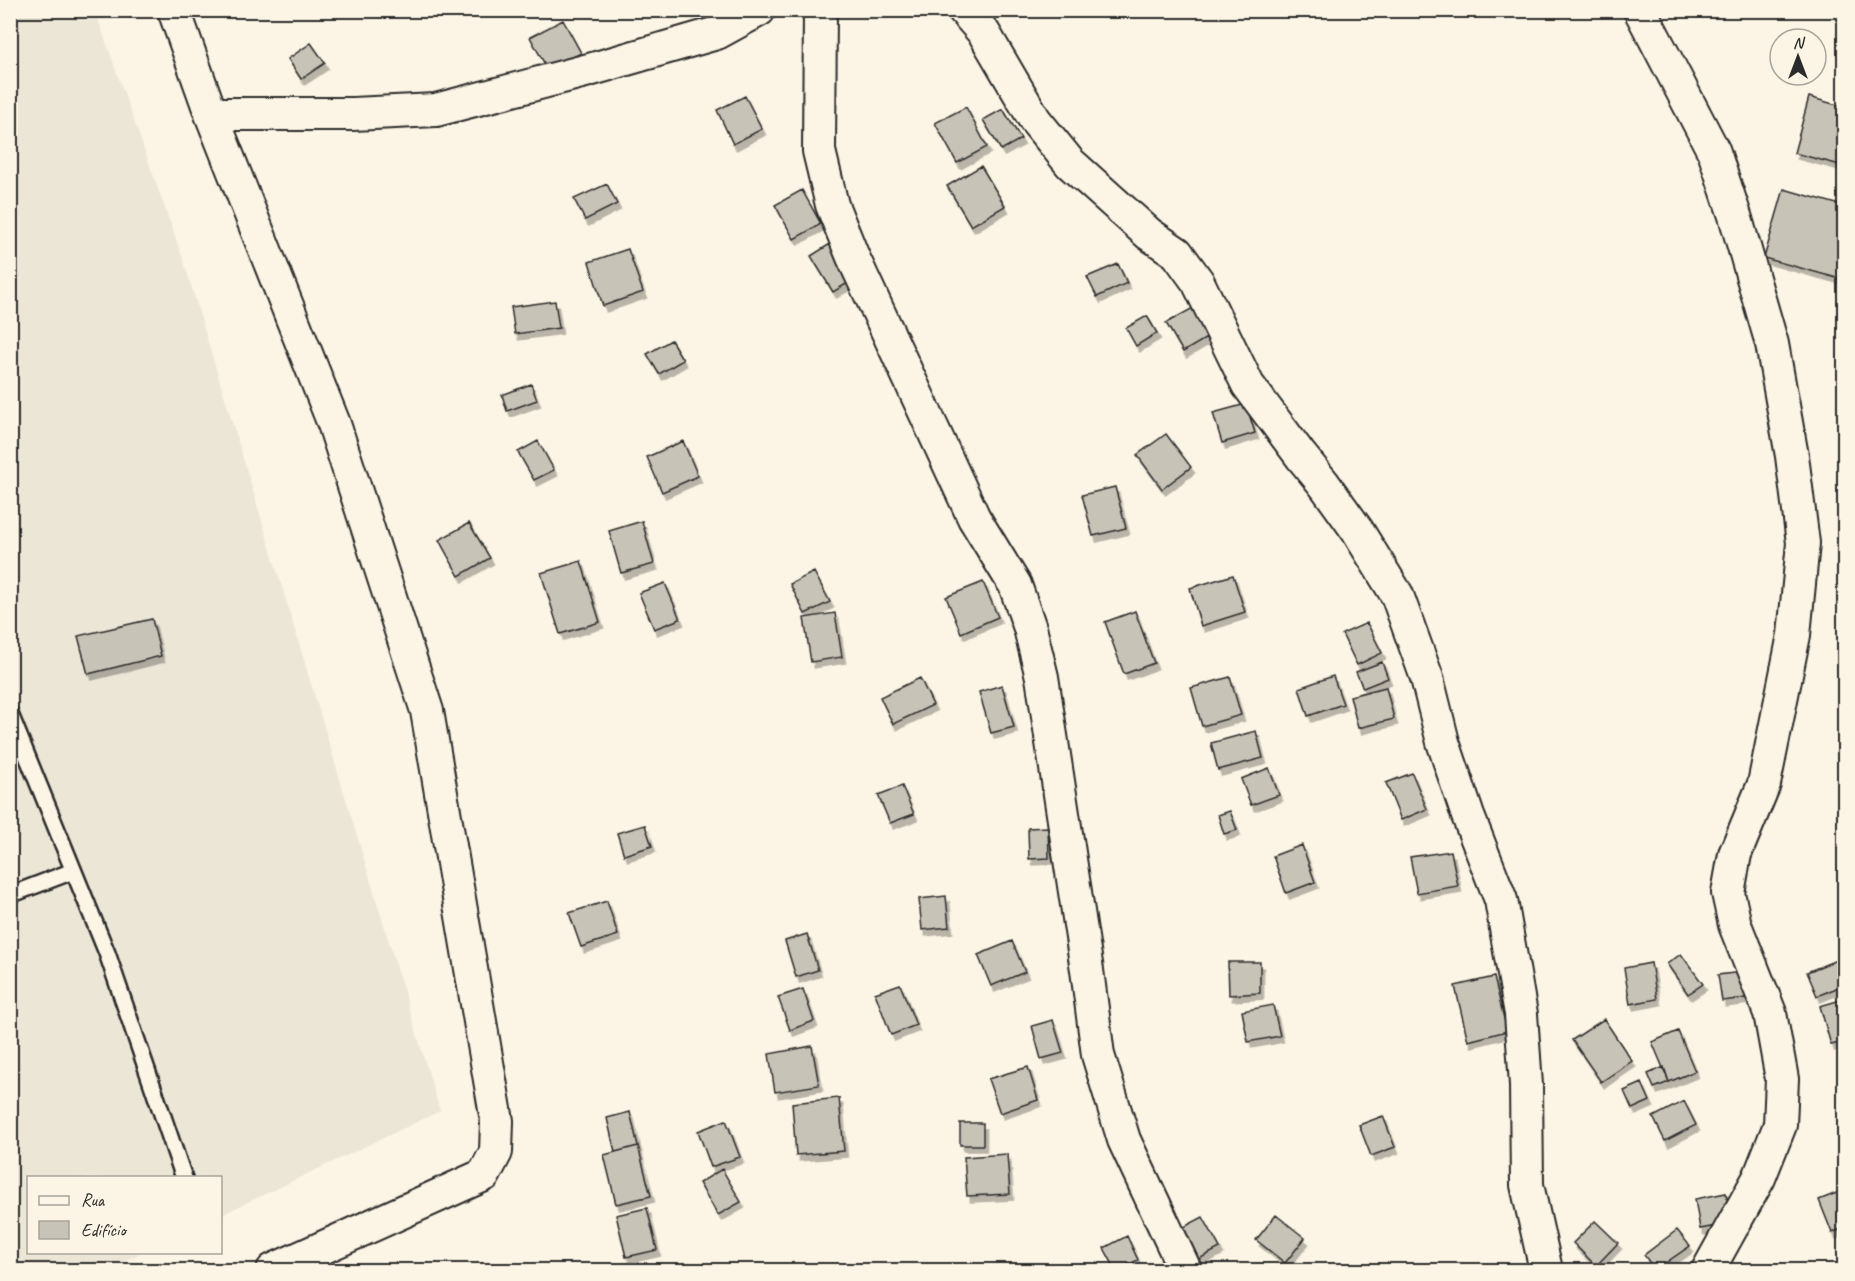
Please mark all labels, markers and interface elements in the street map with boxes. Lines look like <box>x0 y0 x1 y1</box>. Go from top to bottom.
north arrow <box>1768 27 1828 87</box>
text: N <box>1793 33 1806 53</box>
legend <box>27 1176 222 1254</box>
text: Rua <box>81 1189 106 1211</box>
text: Edifício <box>81 1219 127 1241</box>

